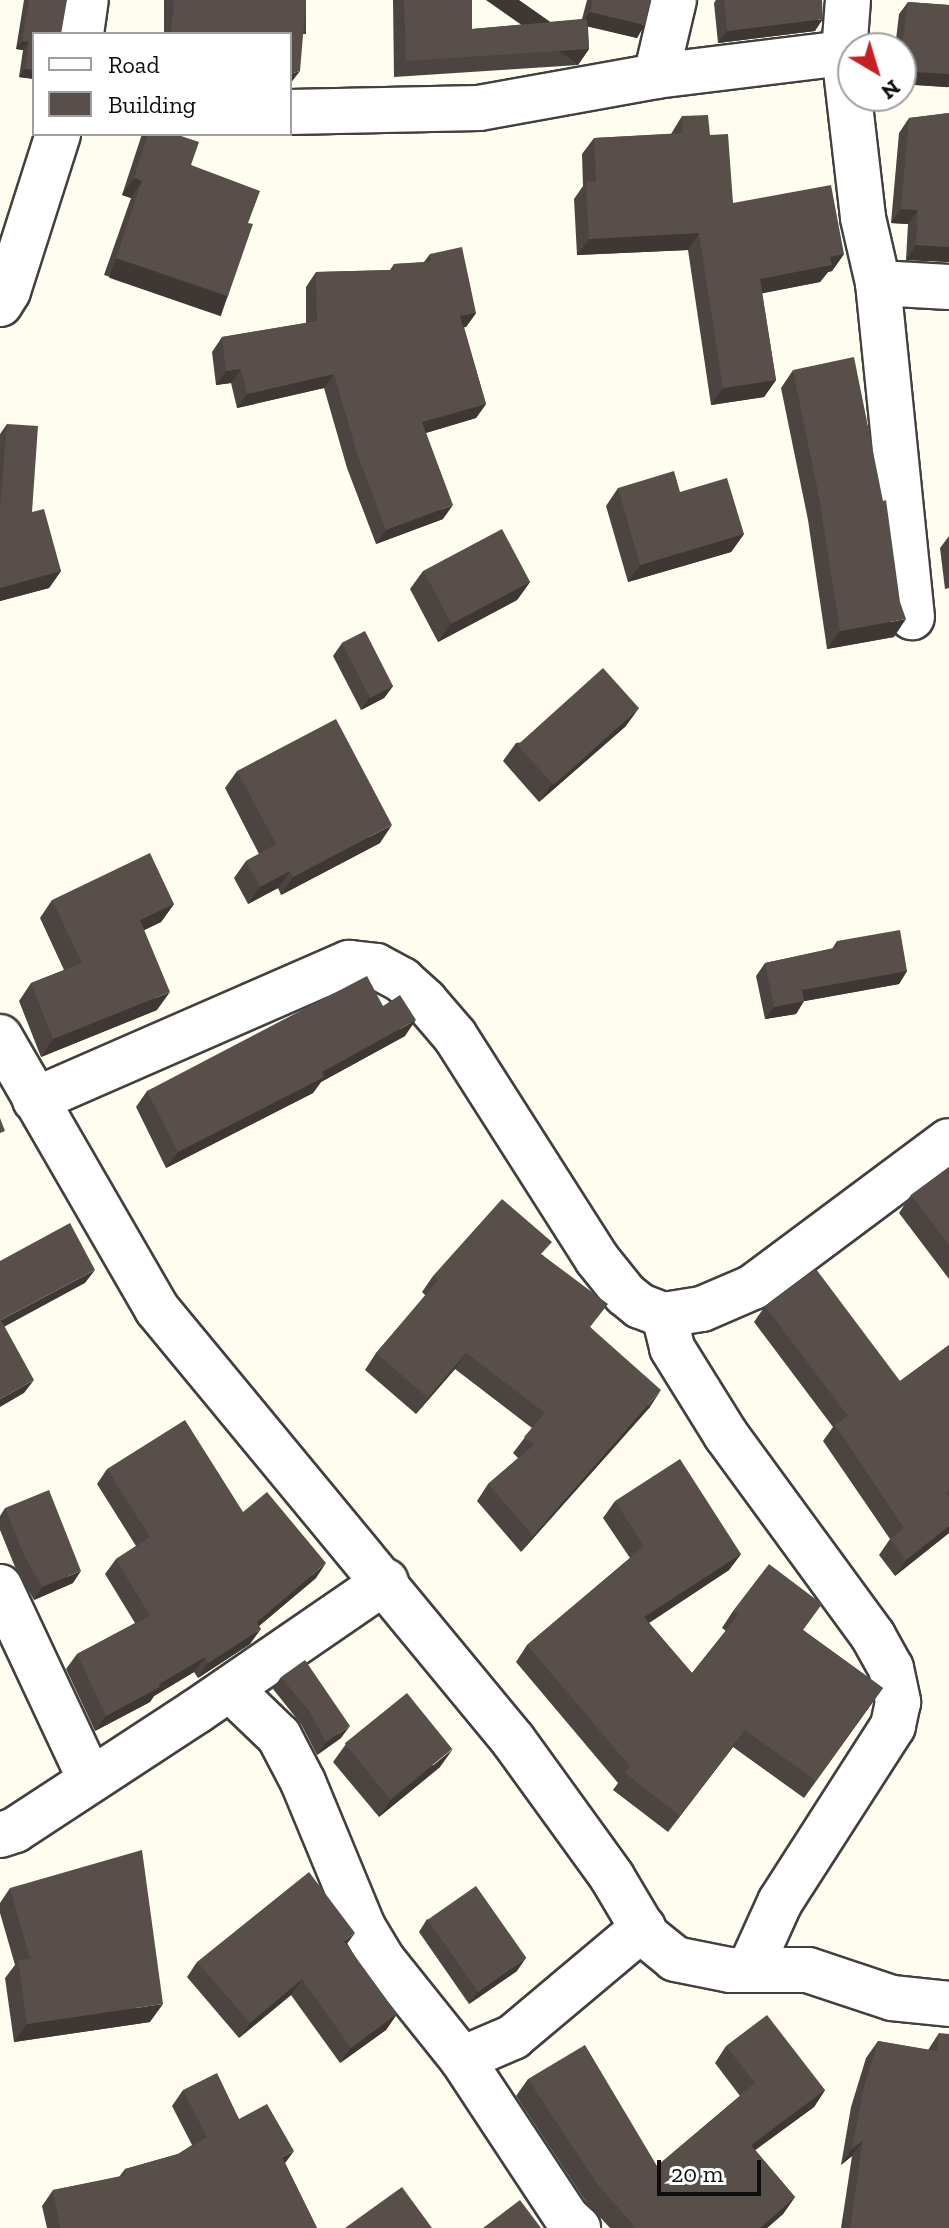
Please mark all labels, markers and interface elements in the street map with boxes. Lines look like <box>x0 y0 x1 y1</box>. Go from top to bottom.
legend <box>32 32 292 136</box>
north arrow <box>837 32 917 112</box>
text: Road <box>108 50 160 79</box>
text: N <box>876 74 906 106</box>
text: Building <box>108 90 196 119</box>
scale bar <box>661 2144 765 2194</box>
text: 20 m <box>671 2159 723 2188</box>

